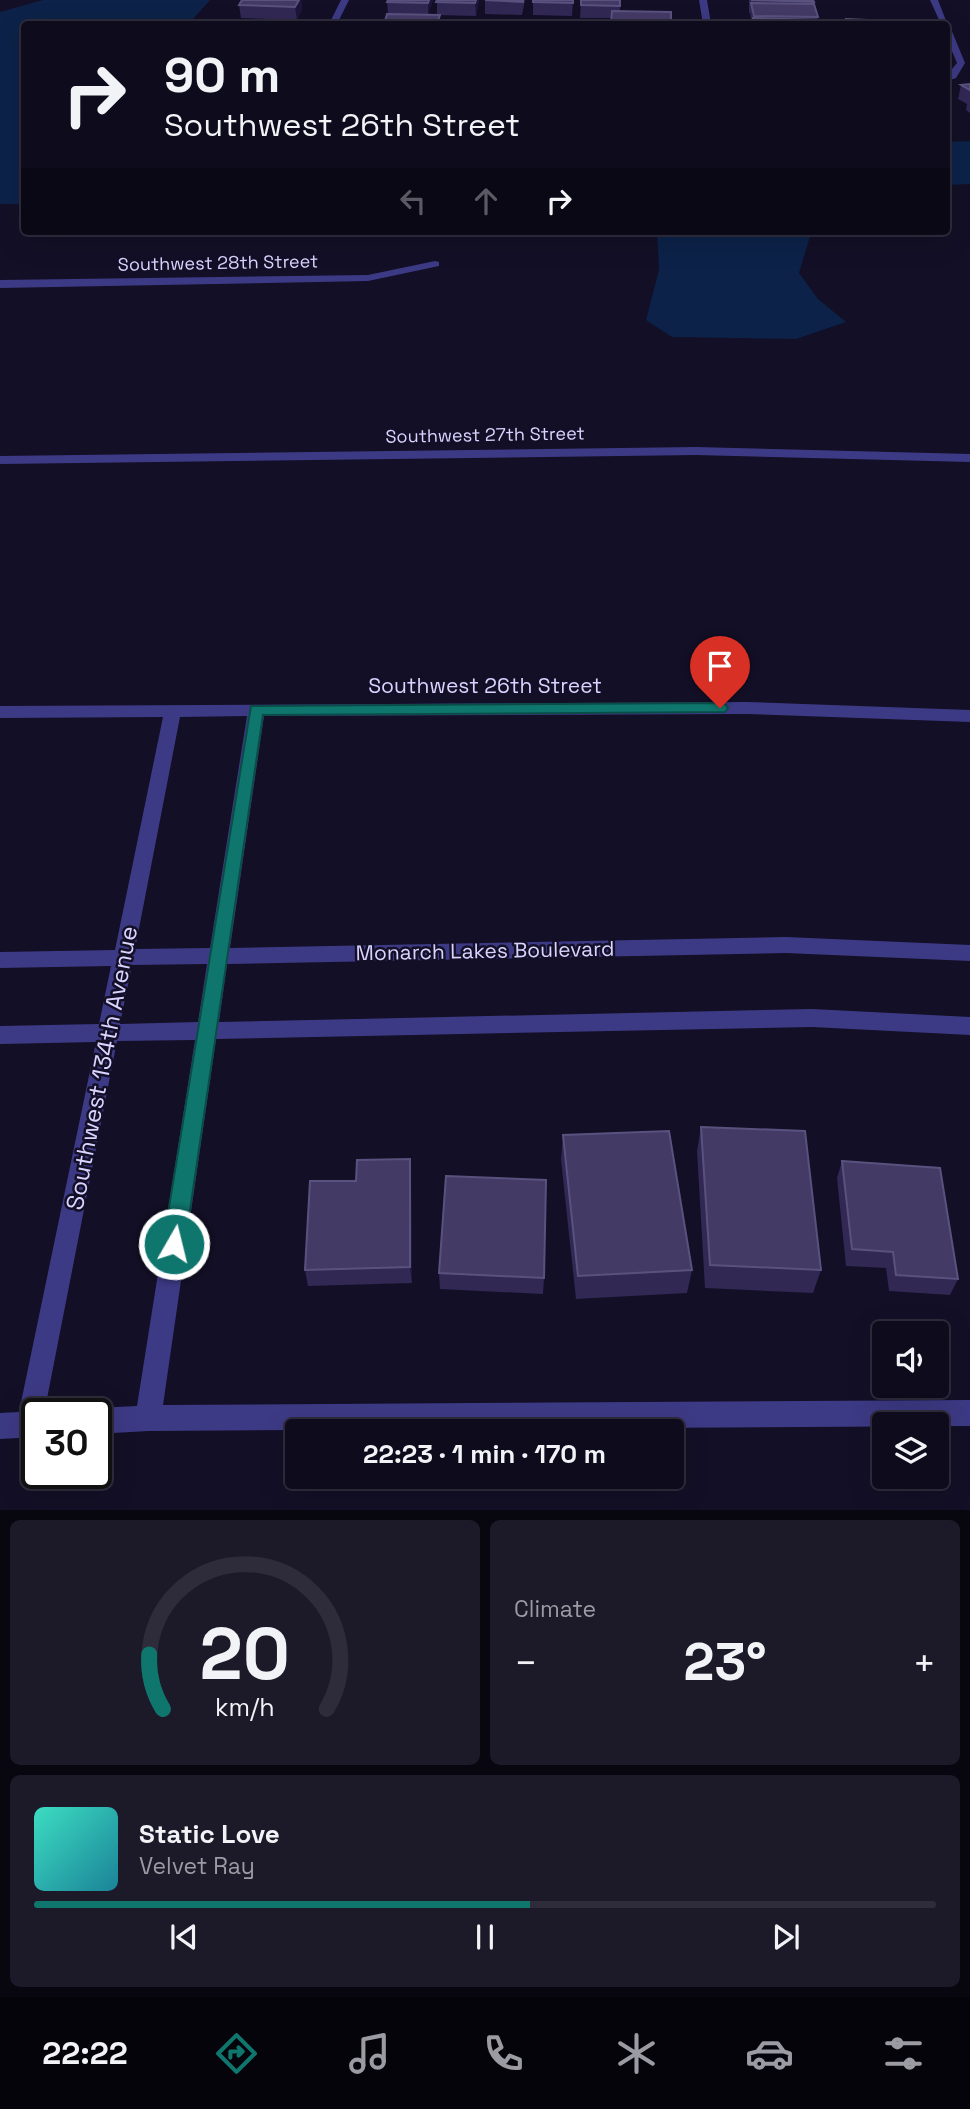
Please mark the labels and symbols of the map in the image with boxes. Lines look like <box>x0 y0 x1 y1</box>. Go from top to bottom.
street label: Southwest 28th Street <box>118 249 318 276</box>
street label: Southwest 27th Street <box>385 421 585 448</box>
pin <box>690 636 750 708</box>
street label: Southwest 26th Street <box>368 672 602 699</box>
street label: Southwest 134th Avenue <box>59 923 144 1212</box>
street label: Monarch Lakes Boulevard <box>355 935 615 966</box>
position arrow <box>137 1207 211 1281</box>
speed limit sign: 30 <box>21 1398 112 1489</box>

